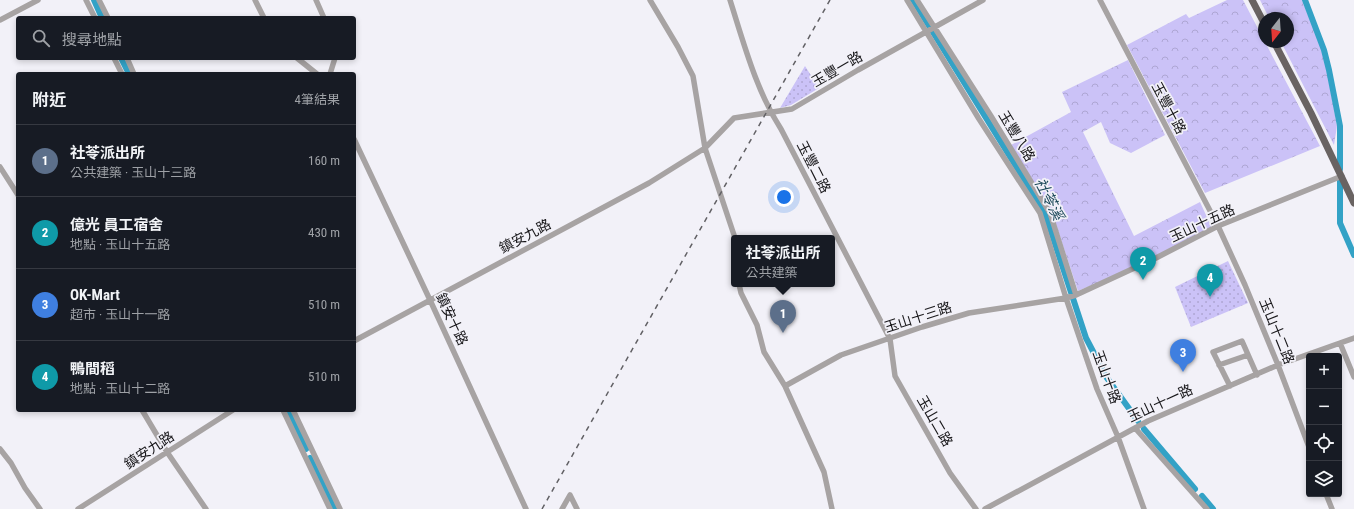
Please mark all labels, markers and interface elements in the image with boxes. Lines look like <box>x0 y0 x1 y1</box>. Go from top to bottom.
north arrow <box>1258 12 1294 48</box>
search box <box>16 16 356 60</box>
icon: search <box>30 27 52 49</box>
text: 搜尋地點 <box>62 31 122 49</box>
street label: 玉豐一路 <box>809 48 865 90</box>
street label: 玉豐十路 <box>1149 80 1189 136</box>
text: 附近 <box>32 90 66 110</box>
text: 4筆結果 <box>295 92 340 107</box>
street label: 玉豐八路 <box>996 108 1038 164</box>
street label: 玉豐二路 <box>794 138 834 196</box>
text: 社苓派出所 <box>70 144 145 162</box>
text: 1 <box>42 153 48 168</box>
text: 160 m <box>308 153 340 168</box>
text: 公共建築 · 玉山十三路 <box>70 165 196 180</box>
water label: 社苓溪 <box>1031 175 1068 225</box>
your location <box>774 187 794 207</box>
street label: 玉山十五路 <box>1167 201 1237 245</box>
text: 億光 員工宿舍 <box>70 216 163 234</box>
street label: 鎮安九路 <box>497 216 553 256</box>
text: 2 <box>42 225 48 240</box>
text: 430 m <box>308 225 340 240</box>
popup <box>731 235 835 287</box>
text: 地點 · 玉山十五路 <box>70 237 170 252</box>
text: 社苓派出所 <box>745 244 821 262</box>
pin: 2 <box>1130 247 1156 280</box>
pin: 4 <box>1197 264 1223 297</box>
text: 公共建築 <box>745 265 798 280</box>
text: OK-Mart <box>70 286 120 304</box>
street label: 鎮安十路 <box>433 290 471 348</box>
street label: 玉山十二路 <box>1256 296 1298 366</box>
text: 3 <box>42 297 48 312</box>
text: 510 m <box>308 297 340 312</box>
street label: 玉山十三路 <box>882 299 954 335</box>
pin: 1 <box>770 300 796 333</box>
text: 超市 · 玉山十一路 <box>70 307 170 322</box>
pin: 3 <box>1170 339 1196 372</box>
street label: 玉山十路 <box>1090 348 1124 406</box>
map controls <box>1306 353 1342 497</box>
button: + <box>1306 353 1342 389</box>
text: 鴨間稻 <box>70 360 115 378</box>
text: 4 <box>42 369 48 384</box>
text: 510 m <box>308 369 340 384</box>
text: 地點 · 玉山十二路 <box>70 381 170 396</box>
street label: 玉山十一路 <box>1125 381 1195 425</box>
button: − <box>1306 389 1342 425</box>
street label: 玉山二路 <box>914 393 956 449</box>
button: locate <box>1306 425 1342 461</box>
street label: 鎮安九路 <box>121 428 177 472</box>
button: layers <box>1306 461 1342 497</box>

